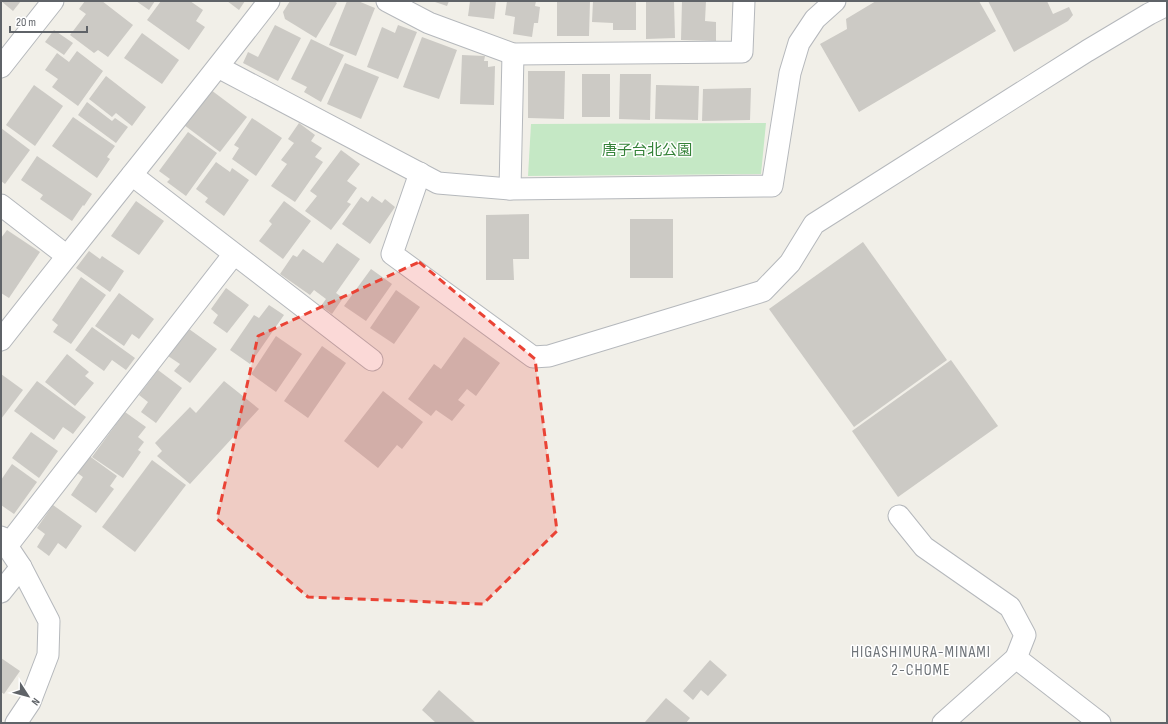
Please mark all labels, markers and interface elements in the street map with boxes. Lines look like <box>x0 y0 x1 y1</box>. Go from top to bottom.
scale bar <box>10 8 87 34</box>
text: 20 m <box>16 15 36 30</box>
park label: 唐子台北公園 <box>602 141 692 160</box>
district label: HIGASHIMURA-MINAMI 2-CHOME <box>851 643 991 680</box>
north arrow <box>8 676 48 716</box>
text: N <box>29 695 43 708</box>

